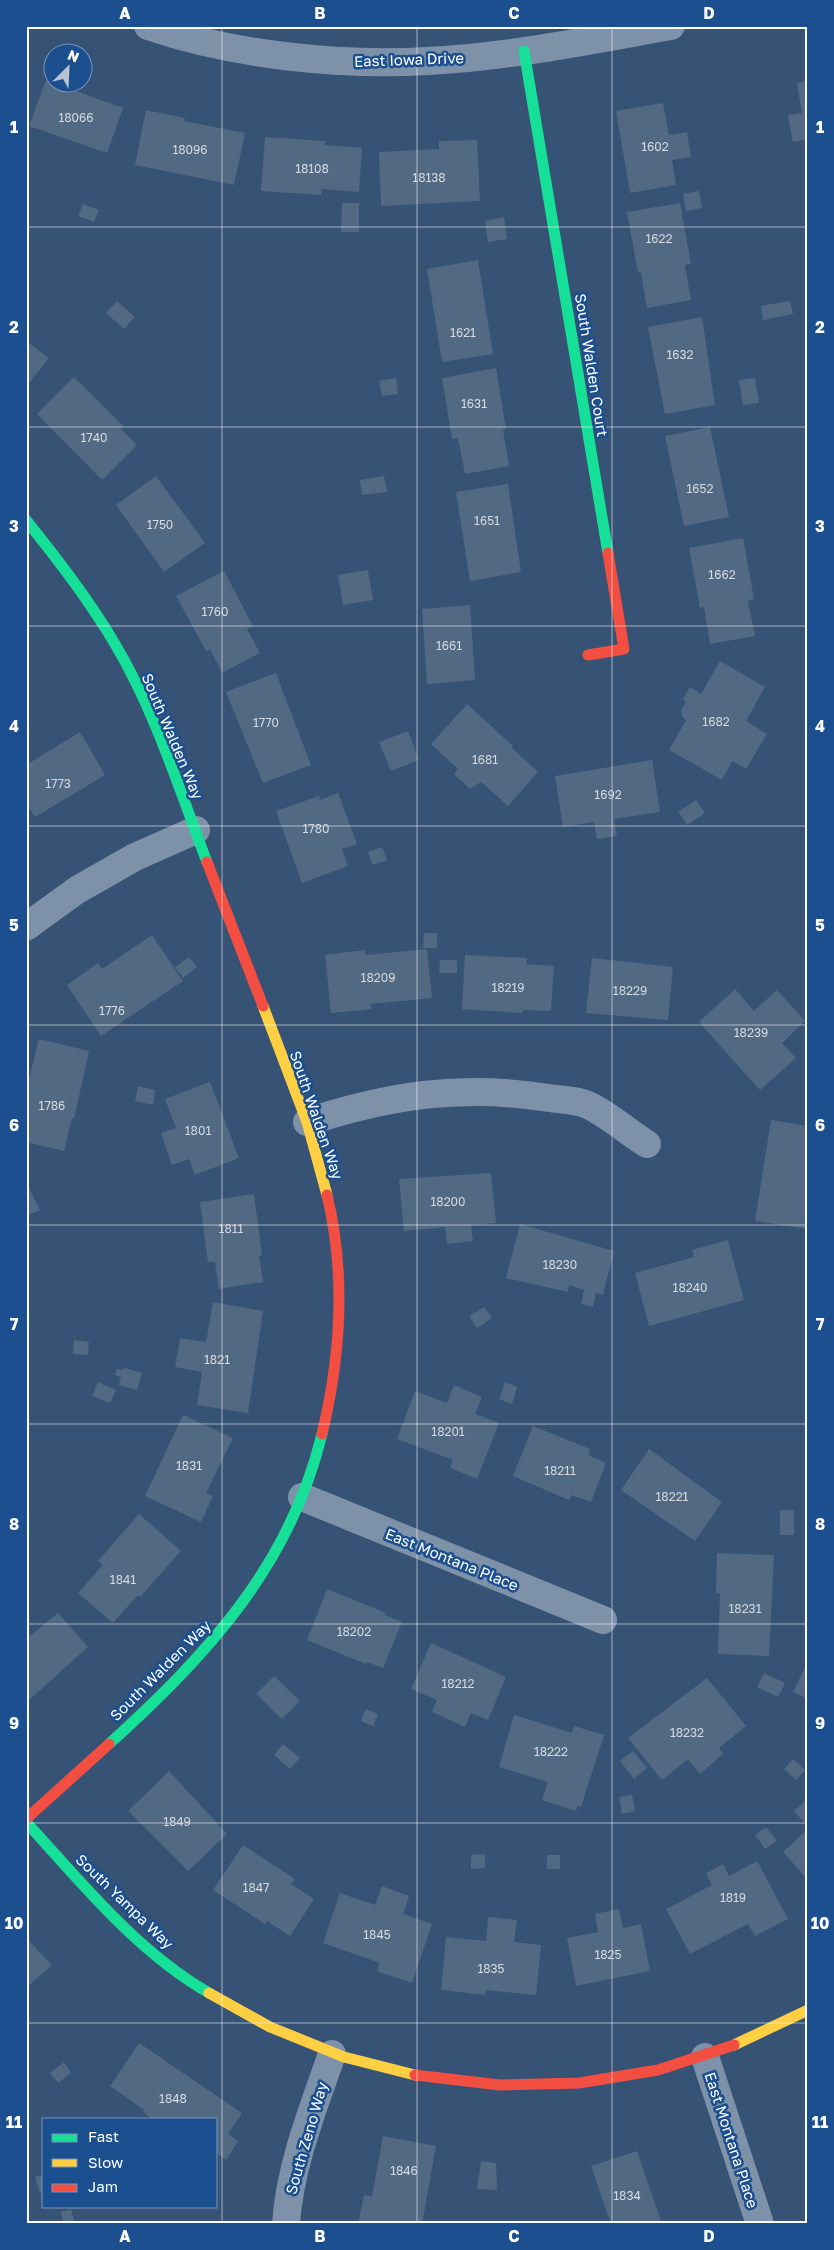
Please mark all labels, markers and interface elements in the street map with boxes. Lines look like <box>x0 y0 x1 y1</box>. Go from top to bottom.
text: A <box>119 3 131 23</box>
text: B <box>314 3 326 23</box>
text: C <box>508 3 520 23</box>
text: D <box>703 3 715 23</box>
north arrow <box>42 42 92 92</box>
text: N <box>65 46 82 66</box>
street label: East Iowa Drive <box>354 48 465 70</box>
house number: 18066 <box>58 110 94 125</box>
text: 1 <box>10 117 18 137</box>
text: 1 <box>816 117 824 137</box>
house number: 1602 <box>641 139 669 154</box>
house number: 18096 <box>172 142 208 157</box>
house number: 18108 <box>295 161 329 176</box>
house number: 18138 <box>412 170 446 185</box>
house number: 1622 <box>645 231 673 246</box>
street label: South Walden Court <box>572 292 612 438</box>
text: 2 <box>9 317 19 337</box>
text: 2 <box>815 317 825 337</box>
house number: 1621 <box>450 325 476 340</box>
house number: 1632 <box>666 347 694 362</box>
house number: 1631 <box>461 396 487 411</box>
house number: 1740 <box>81 430 107 445</box>
house number: 1652 <box>686 481 714 496</box>
house number: 1651 <box>474 513 500 528</box>
text: 3 <box>9 516 19 536</box>
text: 3 <box>815 516 825 536</box>
house number: 1750 <box>147 517 173 532</box>
house number: 1662 <box>708 567 736 582</box>
house number: 1760 <box>202 604 228 619</box>
house number: 1661 <box>436 638 462 653</box>
street label: South Walden Way <box>138 670 208 802</box>
house number: 1682 <box>702 714 730 729</box>
house number: 1770 <box>253 715 279 730</box>
text: 4 <box>9 716 19 736</box>
text: 4 <box>815 716 825 736</box>
house number: 1681 <box>472 752 498 767</box>
house number: 1773 <box>45 776 71 791</box>
house number: 1692 <box>594 787 622 802</box>
house number: 1780 <box>303 821 329 836</box>
text: 5 <box>9 915 19 935</box>
text: 5 <box>815 915 825 935</box>
house number: 18209 <box>361 970 395 985</box>
house number: 18219 <box>491 980 525 995</box>
house number: 18229 <box>613 983 647 998</box>
house number: 1776 <box>99 1003 125 1018</box>
house number: 18239 <box>734 1025 768 1040</box>
street label: South Walden Way <box>287 1048 348 1182</box>
house number: 1786 <box>39 1098 65 1113</box>
text: 6 <box>9 1115 19 1135</box>
text: 6 <box>815 1115 825 1135</box>
house number: 1801 <box>185 1123 211 1138</box>
house number: 18200 <box>431 1194 465 1209</box>
house number: 1811 <box>219 1221 244 1236</box>
house number: 18230 <box>543 1257 577 1272</box>
house number: 18240 <box>673 1280 707 1295</box>
text: 7 <box>10 1314 19 1334</box>
text: 7 <box>816 1314 825 1334</box>
house number: 1821 <box>204 1352 230 1367</box>
house number: 18201 <box>431 1424 465 1439</box>
house number: 1831 <box>176 1458 202 1473</box>
house number: 18211 <box>544 1463 576 1478</box>
house number: 18221 <box>656 1489 689 1504</box>
text: 8 <box>9 1514 19 1534</box>
text: 8 <box>815 1514 825 1534</box>
street label: East Montana Place <box>383 1524 521 1594</box>
house number: 1841 <box>110 1572 136 1587</box>
house number: 18231 <box>729 1601 762 1616</box>
street label: South Walden Way <box>106 1616 214 1724</box>
house number: 18202 <box>337 1624 371 1639</box>
house number: 18212 <box>442 1676 474 1691</box>
text: 9 <box>9 1713 19 1733</box>
text: 9 <box>815 1713 825 1733</box>
house number: 18232 <box>670 1725 704 1740</box>
house number: 18222 <box>534 1744 568 1759</box>
house number: 1849 <box>163 1814 191 1829</box>
street label: South Yampa Way <box>72 1850 178 1953</box>
house number: 1847 <box>243 1880 269 1895</box>
house number: 1819 <box>720 1890 746 1905</box>
text: 10 <box>5 1913 23 1933</box>
text: 10 <box>811 1913 829 1933</box>
house number: 1845 <box>363 1927 391 1942</box>
house number: 1825 <box>594 1947 622 1962</box>
house number: 1835 <box>477 1961 505 1976</box>
street label: East Montana Place <box>701 2070 763 2211</box>
street label: South Zeno Way <box>281 2079 331 2196</box>
house number: 1848 <box>159 2091 187 2106</box>
text: 11 <box>6 2112 22 2132</box>
text: 11 <box>812 2112 828 2132</box>
legend <box>42 2118 218 2208</box>
text: Fast <box>88 2127 119 2145</box>
text: Slow <box>88 2153 123 2171</box>
house number: 1846 <box>390 2163 418 2178</box>
text: Jam <box>88 2177 118 2195</box>
house number: 1834 <box>613 2188 641 2203</box>
text: A <box>119 2226 131 2246</box>
text: B <box>314 2226 326 2246</box>
text: C <box>508 2226 520 2246</box>
text: D <box>703 2226 715 2246</box>

